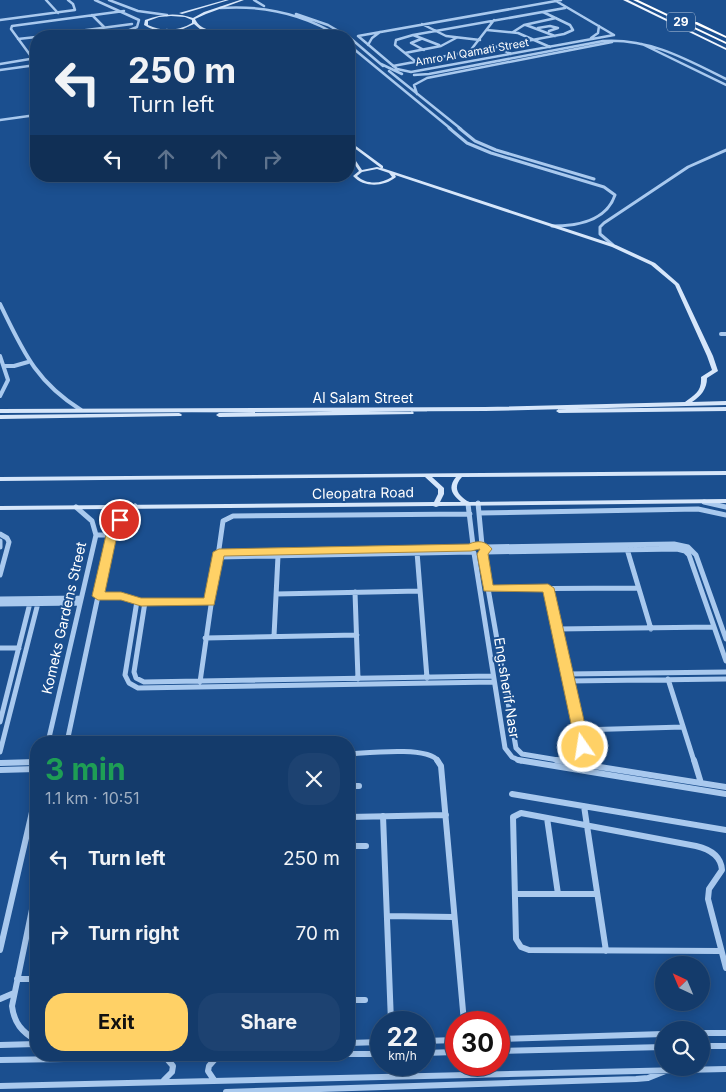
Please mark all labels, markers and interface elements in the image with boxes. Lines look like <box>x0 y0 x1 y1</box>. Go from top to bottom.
road number: 29 <box>667 13 695 32</box>
street label: Amro Al Qamati Street <box>414 35 530 69</box>
text: 250 m <box>128 49 236 91</box>
icon: left <box>45 50 110 115</box>
text: Turn left <box>128 91 214 117</box>
icon: left <box>99 145 127 173</box>
icon: ahead <box>152 145 180 173</box>
icon: ahead <box>205 145 233 173</box>
icon: right <box>258 145 286 173</box>
street label: Al Salam Street <box>313 389 414 406</box>
street label: Cleopatra Road <box>312 483 414 502</box>
pin <box>99 499 141 541</box>
icon: arrive <box>106 506 134 534</box>
street label: Komeks Gardens Street <box>38 540 89 696</box>
street label: Eng.sherif Nasr <box>491 636 524 740</box>
position arrow <box>556 720 608 772</box>
text: 3 min <box>45 751 126 787</box>
button: close <box>288 753 340 805</box>
text: 1.1 km · 10:51 <box>45 788 140 808</box>
icon: left <box>45 845 73 873</box>
text: Turn left <box>88 847 166 870</box>
text: 250 m <box>283 847 340 870</box>
icon: right <box>45 920 73 948</box>
text: Turn right <box>88 922 179 945</box>
text: 70 m <box>296 922 340 945</box>
north arrow <box>655 956 710 1011</box>
map controls <box>655 956 710 1076</box>
button: Exit <box>45 993 188 1051</box>
button: Share <box>198 993 340 1051</box>
speed limit sign: 30 <box>445 1011 510 1076</box>
button: search <box>655 1021 710 1076</box>
text: 22 <box>387 1022 418 1052</box>
text: km/h <box>388 1048 417 1063</box>

